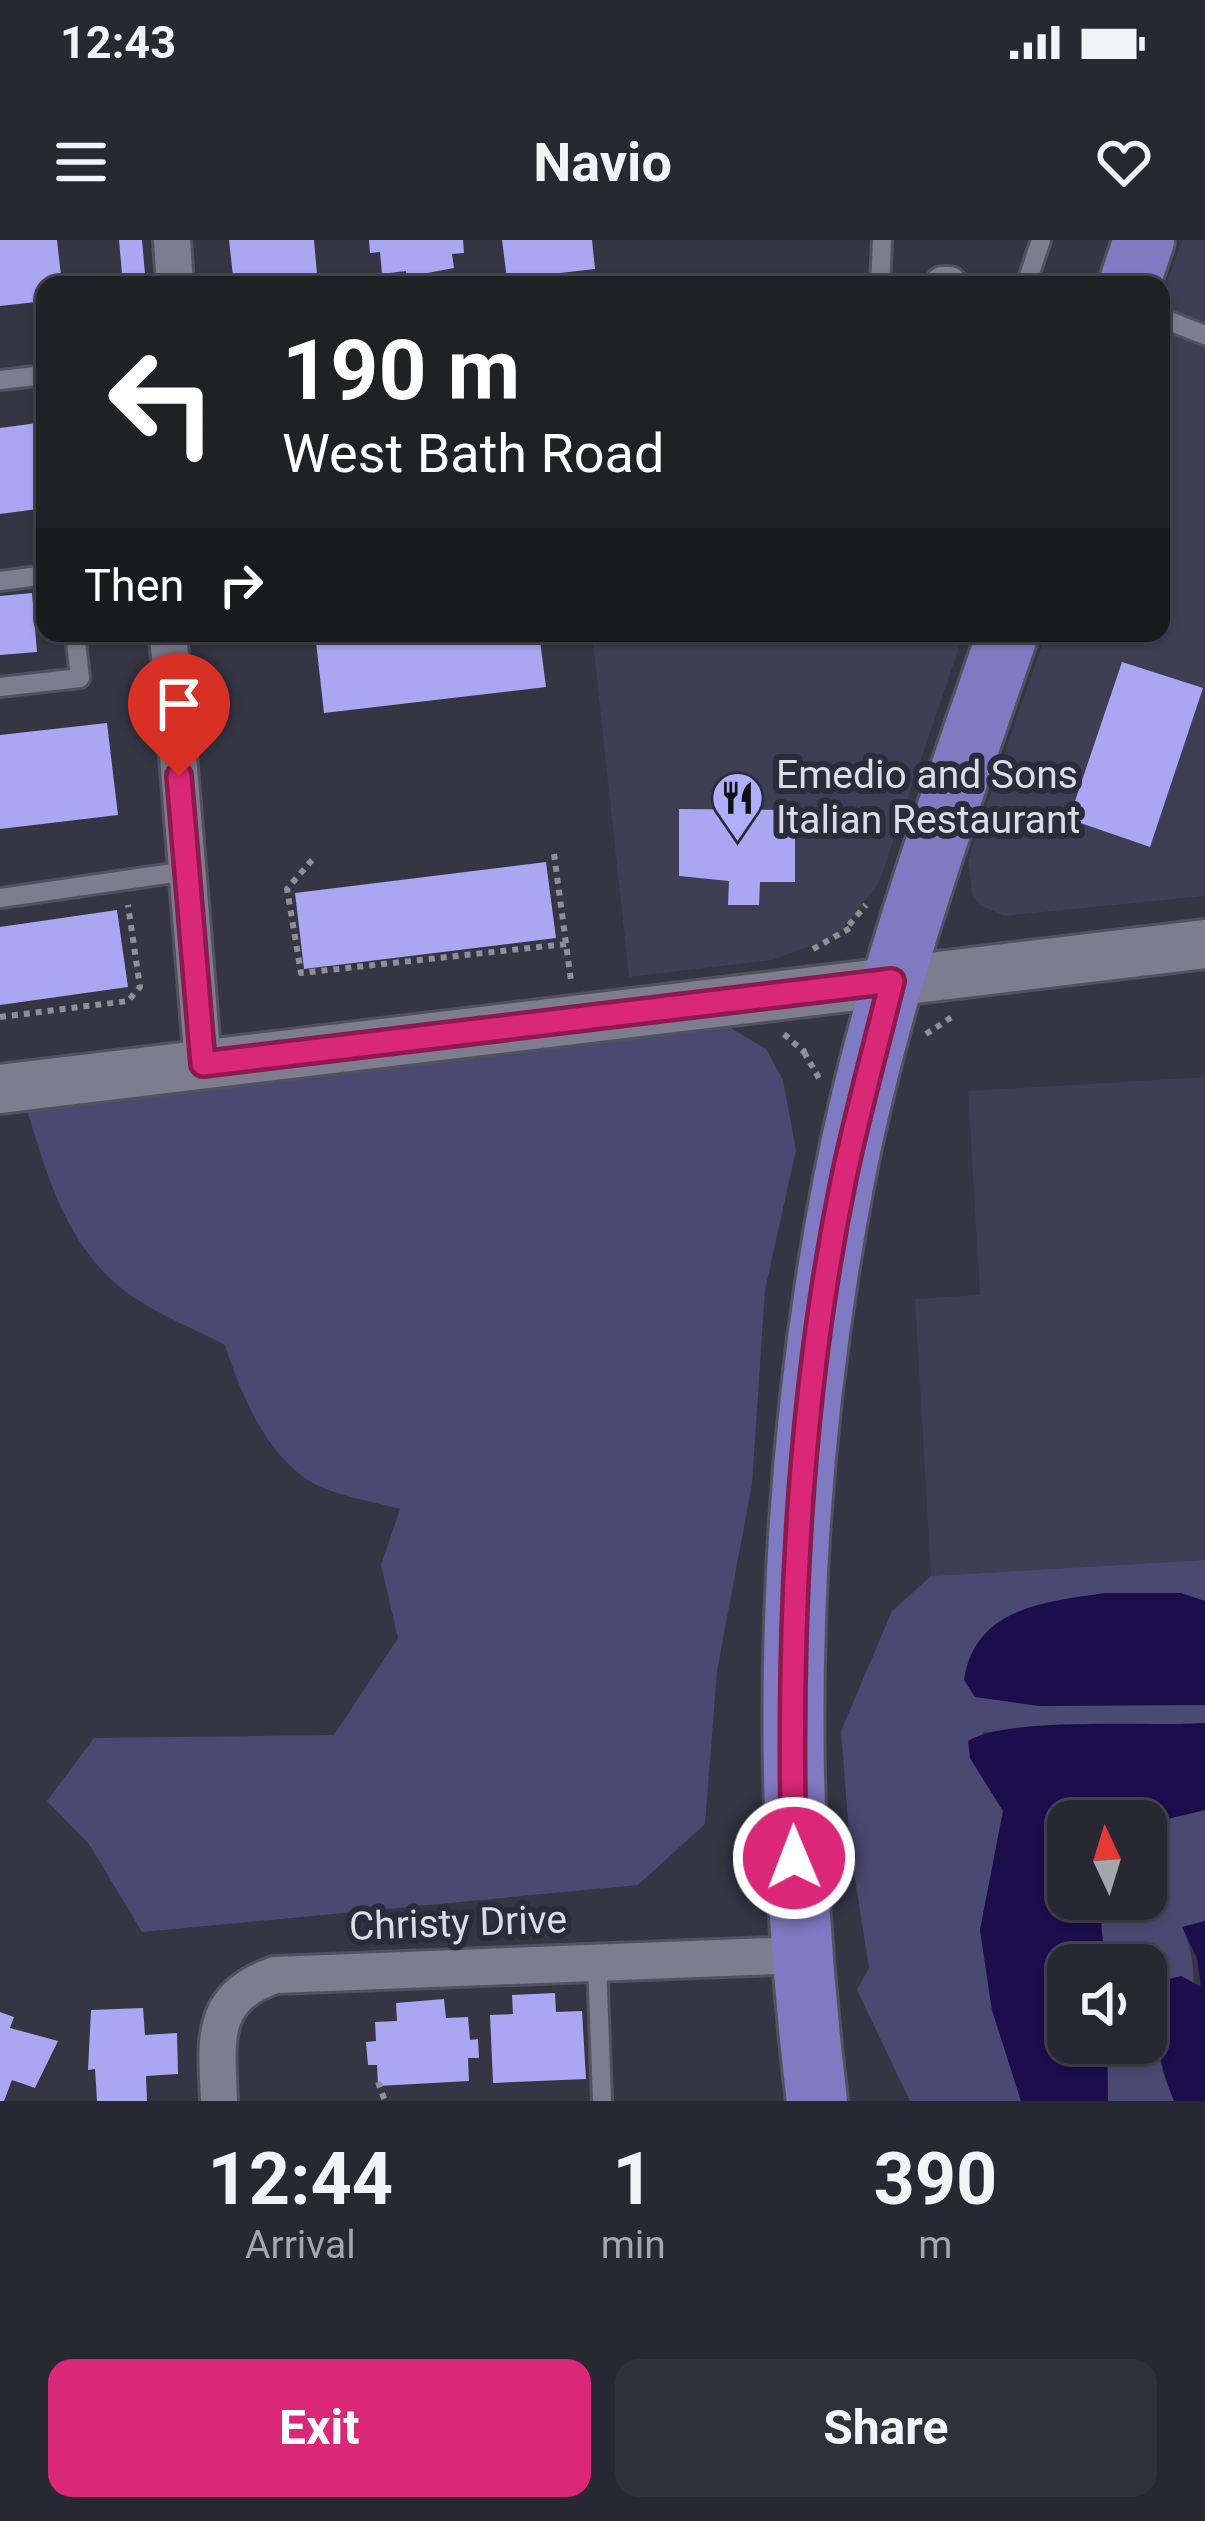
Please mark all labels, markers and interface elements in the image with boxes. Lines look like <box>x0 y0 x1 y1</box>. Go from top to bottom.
text: 12:43 <box>60 16 176 69</box>
icon: menu <box>48 129 114 195</box>
icon: heart <box>1091 129 1157 195</box>
text: Navio <box>533 131 672 194</box>
text: 190 m <box>282 321 520 420</box>
icon: left <box>84 324 240 480</box>
text: West Bath Road <box>282 422 664 485</box>
icon: right <box>208 552 274 618</box>
text: Then <box>84 559 184 612</box>
pin <box>128 653 230 776</box>
icon: arrive <box>146 671 212 737</box>
place label: Emedio and Sons Italian Restaurant <box>776 752 1080 843</box>
restaurant icon: Emedio and Sons Italian Restaurant <box>709 769 765 843</box>
position arrow <box>731 1795 857 1921</box>
north arrow <box>1047 1800 1167 1920</box>
map controls <box>1047 1800 1167 2064</box>
street label: Christy Drive <box>348 1896 568 1950</box>
button: sound <box>1047 1944 1167 2064</box>
text: 12:44 <box>208 2137 393 2222</box>
text: 1 <box>613 2137 654 2222</box>
text: 390 <box>873 2137 997 2222</box>
text: Arrival <box>245 2222 356 2268</box>
text: min <box>601 2222 666 2268</box>
text: m <box>918 2222 953 2268</box>
button: Exit <box>48 2359 591 2497</box>
button: Share <box>615 2359 1157 2497</box>

